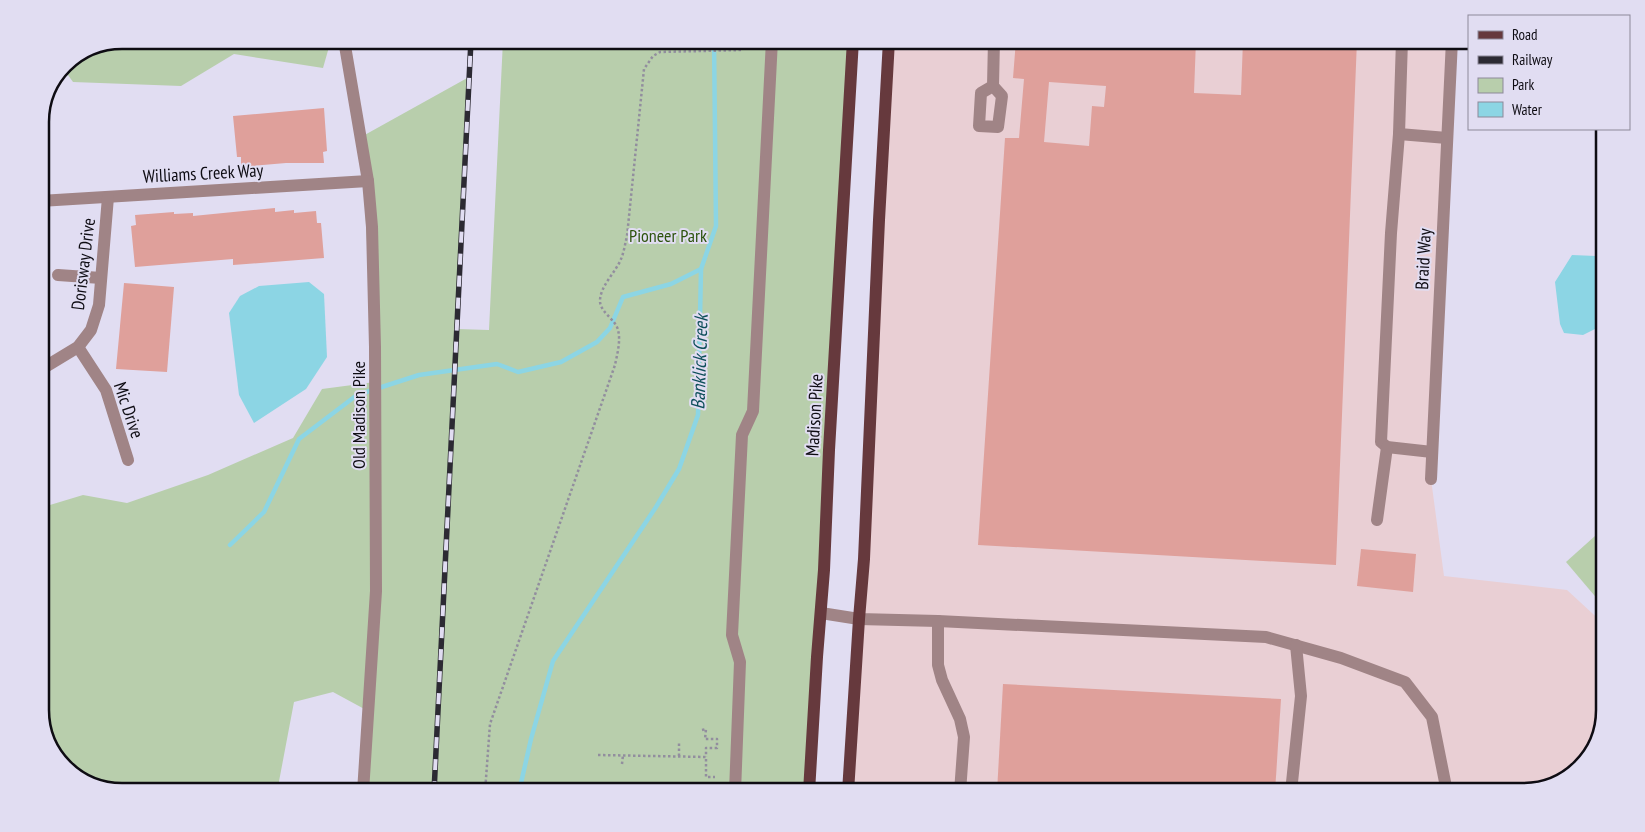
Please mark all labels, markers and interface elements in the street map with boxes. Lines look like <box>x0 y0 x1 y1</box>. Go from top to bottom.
legend <box>1468 15 1630 130</box>
text: Road <box>1512 25 1538 44</box>
text: Railway <box>1512 50 1553 69</box>
text: Park <box>1512 75 1534 94</box>
text: Water <box>1512 100 1543 119</box>
street label: Williams Creek Way <box>142 158 264 188</box>
street label: Dorisway Drive <box>66 217 100 311</box>
park label: Pioneer Park <box>629 224 707 247</box>
street label: Braid Way <box>1410 228 1436 290</box>
water label: Banklick Creek <box>685 311 713 410</box>
street label: Old Madison Pike <box>347 361 370 469</box>
street label: Madison Pike <box>800 373 828 457</box>
street label: Mic Drive <box>109 379 149 441</box>

